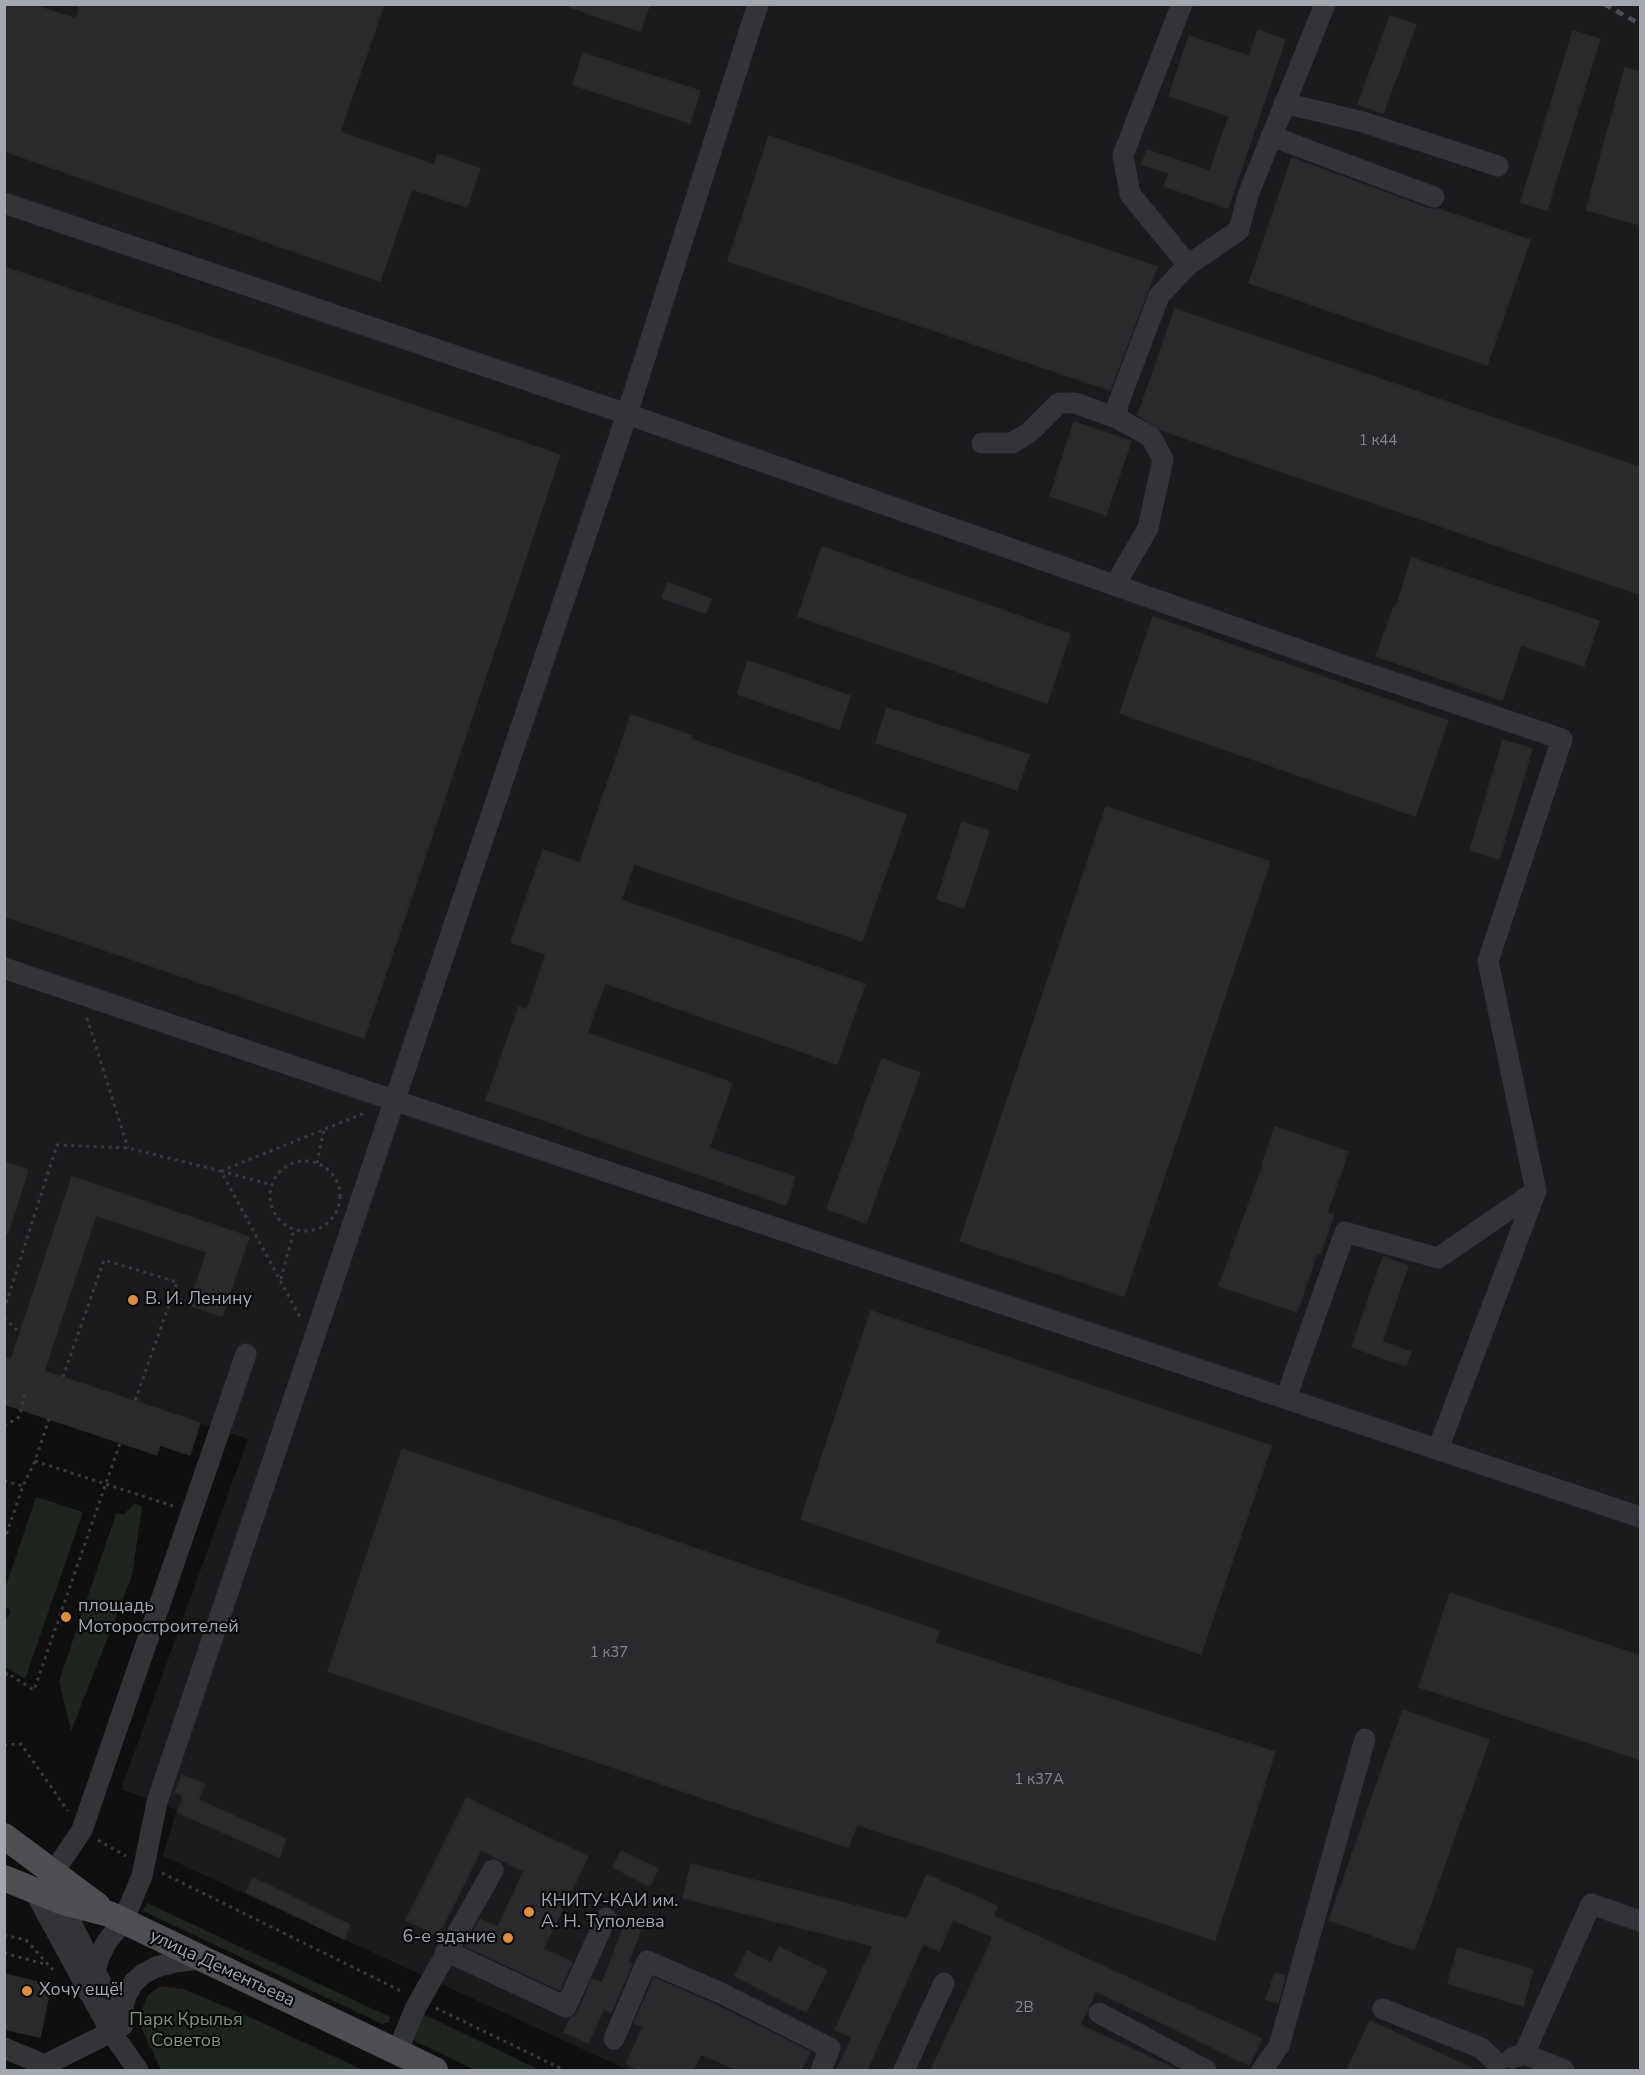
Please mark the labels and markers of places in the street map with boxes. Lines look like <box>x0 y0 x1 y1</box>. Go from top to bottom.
place label: В. И. Ленину <box>145 1289 252 1311</box>
marker: В. И. Ленину <box>126 1293 140 1307</box>
place label: площадь Моторостроителей <box>78 1596 239 1638</box>
marker: площадь Моторостроителей <box>59 1610 73 1624</box>
place label: КНИТУ-КАИ им. А. Н. Туполева <box>541 1891 678 1934</box>
marker: КНИТУ-КАИ им. А. Н. Туполева <box>522 1905 536 1919</box>
place label: 6-е здание <box>403 1927 496 1949</box>
marker: 6-е здание <box>501 1931 515 1945</box>
place label: Хочу ещё! <box>39 1980 123 2002</box>
marker: Хочу ещё! <box>20 1984 34 1998</box>

